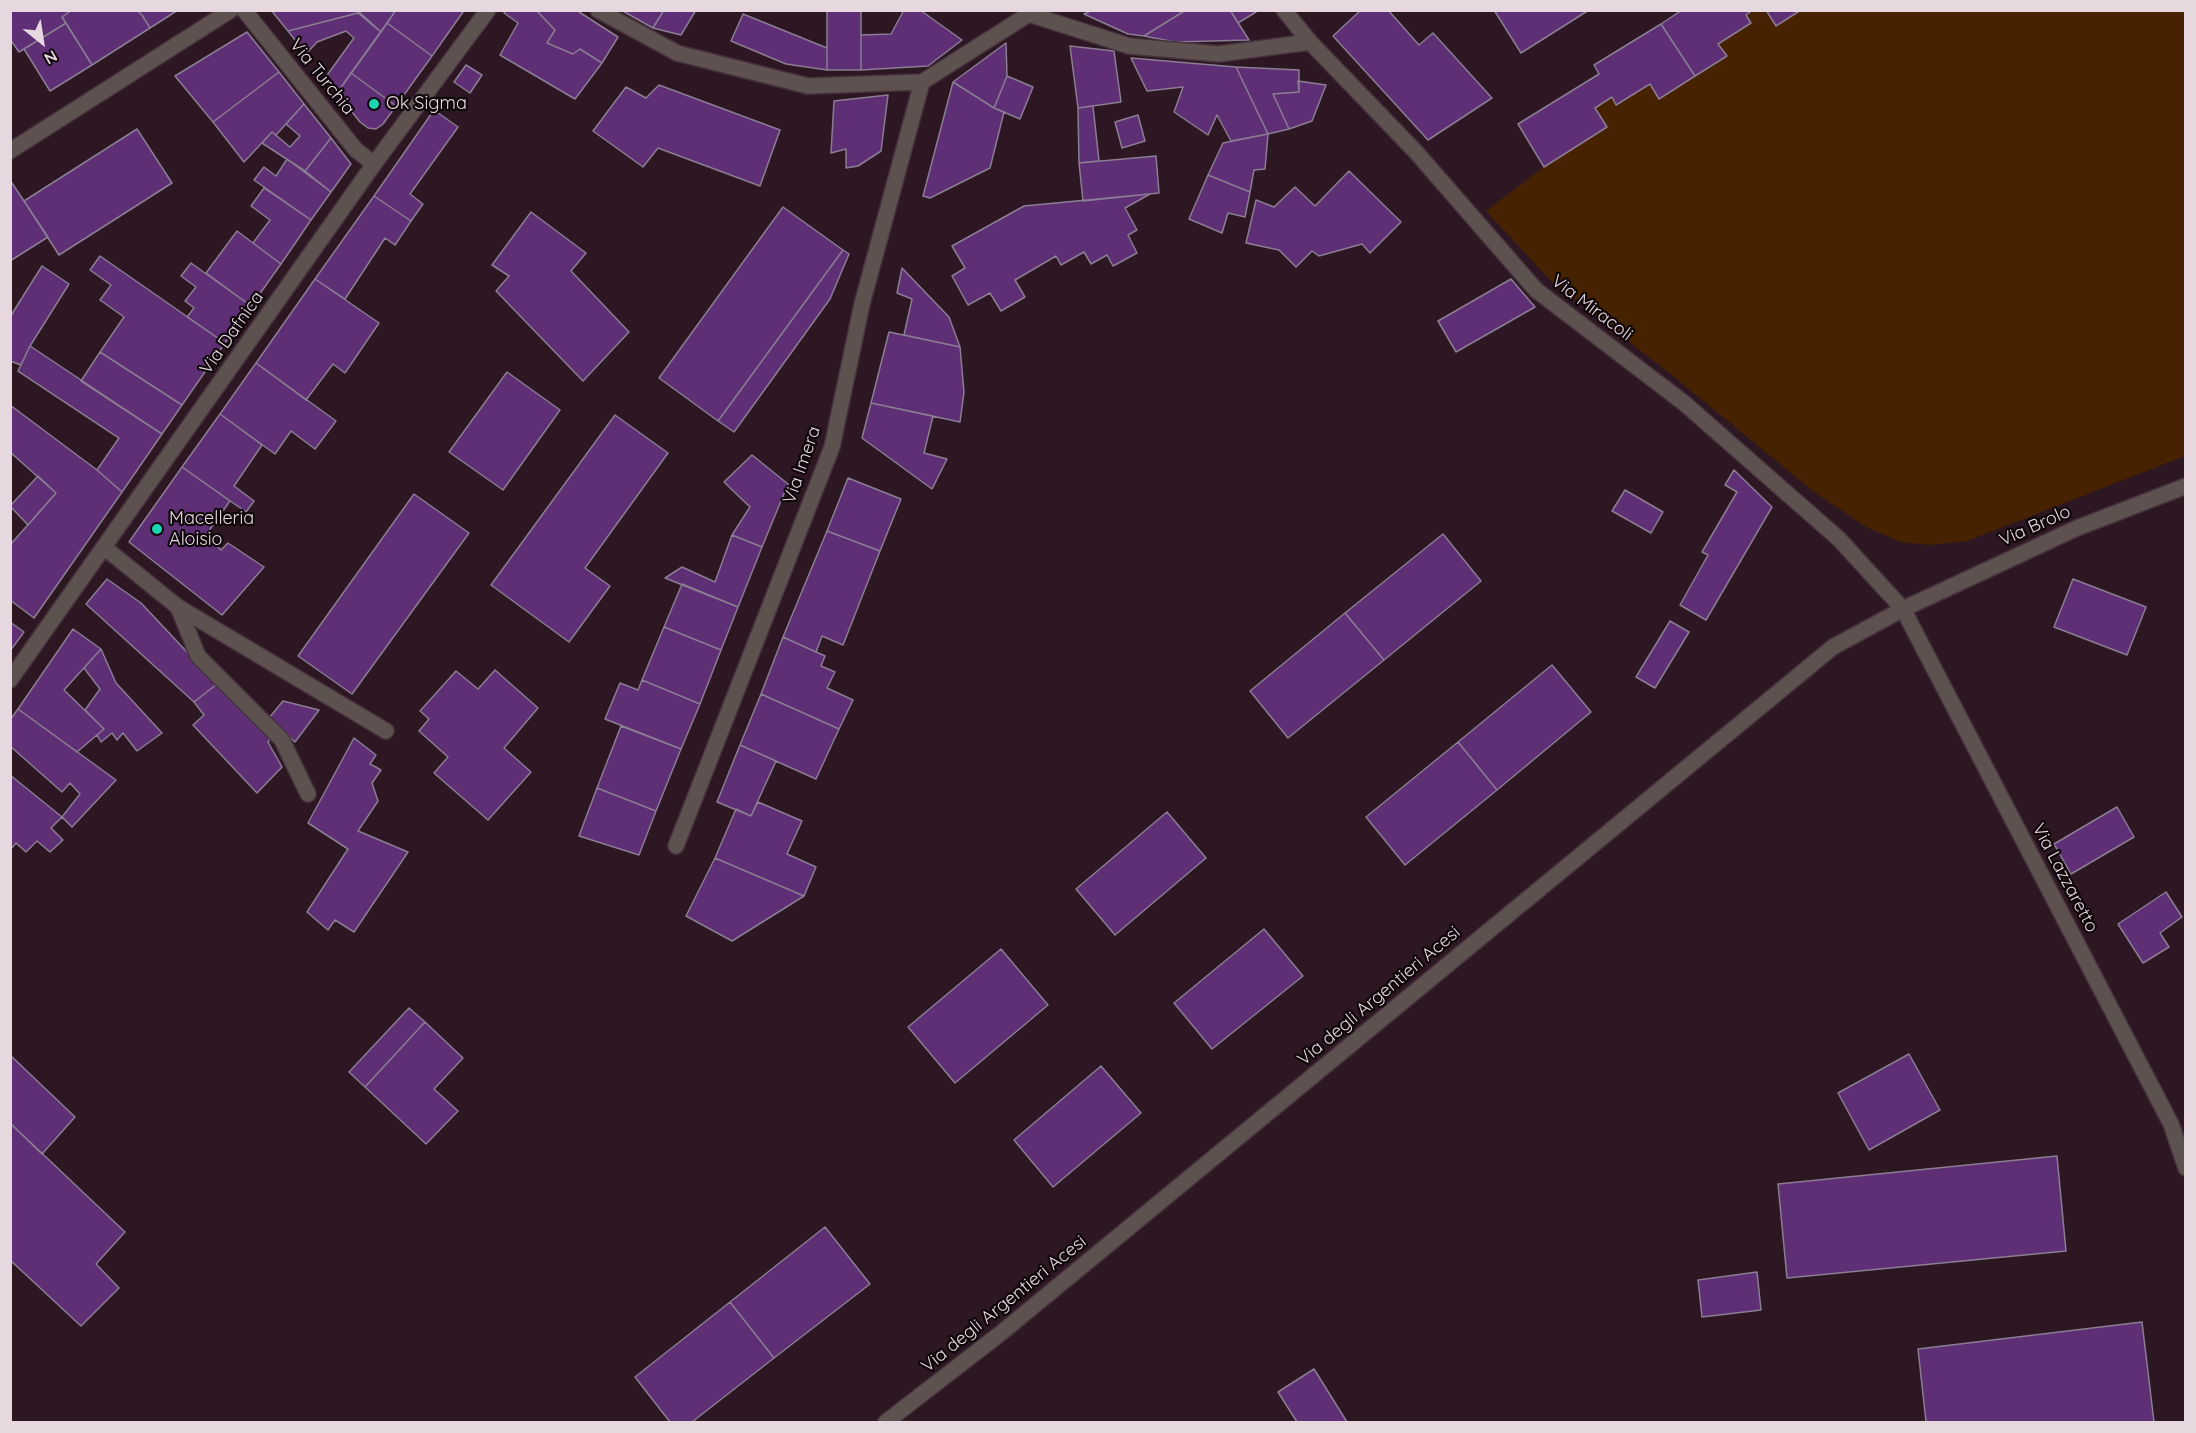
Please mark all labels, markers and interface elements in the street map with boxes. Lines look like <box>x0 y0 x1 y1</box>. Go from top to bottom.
north arrow <box>12 12 72 72</box>
street label: Via Turchia <box>285 35 359 119</box>
text: N <box>41 46 61 69</box>
place label: Ok Sigma <box>386 93 467 115</box>
marker: Ok Sigma <box>367 97 381 111</box>
street label: Via Miracoli <box>1547 270 1637 346</box>
street label: Via Dafnica <box>195 287 269 379</box>
street label: Via Imera <box>779 423 825 507</box>
street label: Via Brolo <box>1996 501 2074 551</box>
place label: Macelleria Aloisio <box>169 508 254 550</box>
marker: Macelleria Aloisio <box>150 522 164 536</box>
street label: Via Lazzaretto <box>2027 820 2103 936</box>
street label: Via degli Argentieri Acesi <box>1293 922 1465 1070</box>
street label: Via degli Argentieri Acesi <box>917 1231 1091 1377</box>

